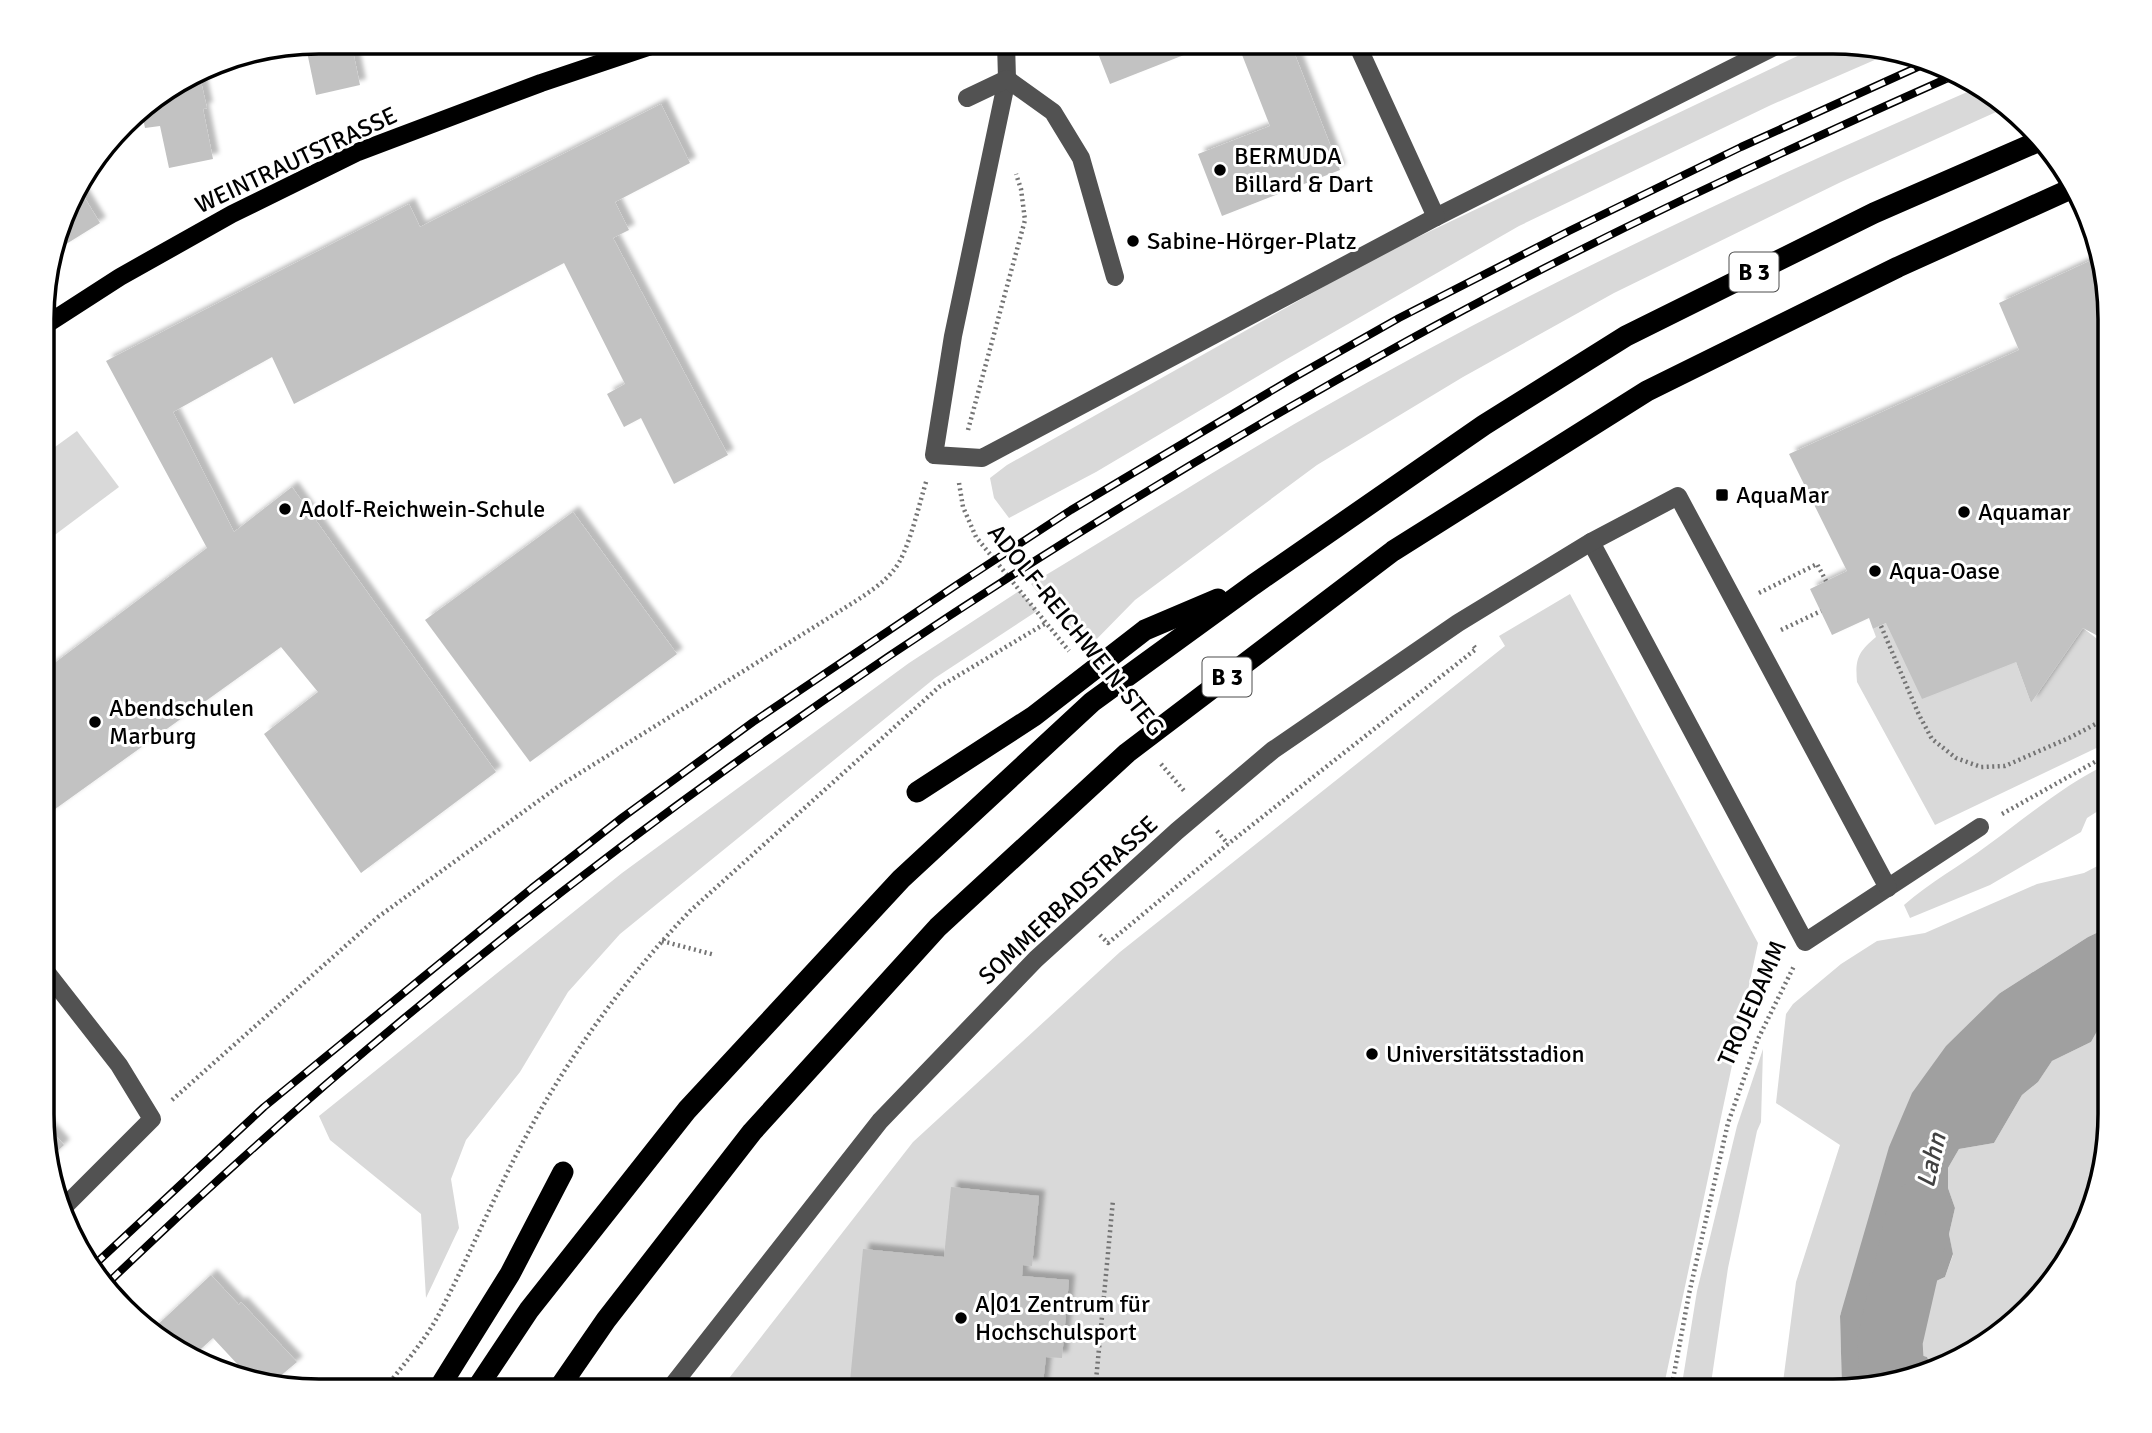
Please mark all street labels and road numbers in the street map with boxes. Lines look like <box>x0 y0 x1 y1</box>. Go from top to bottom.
street label: WEINTRAUTSTRASSE <box>190 100 402 220</box>
road number: B 3 <box>1730 252 1778 292</box>
street label: ADOLF-REICHWEIN-STEG <box>981 518 1171 742</box>
road number: B 3 <box>1202 657 1252 696</box>
street label: SOMMERBADSTRASSE <box>972 809 1164 991</box>
street label: TROJEDAMM <box>1711 936 1793 1070</box>

